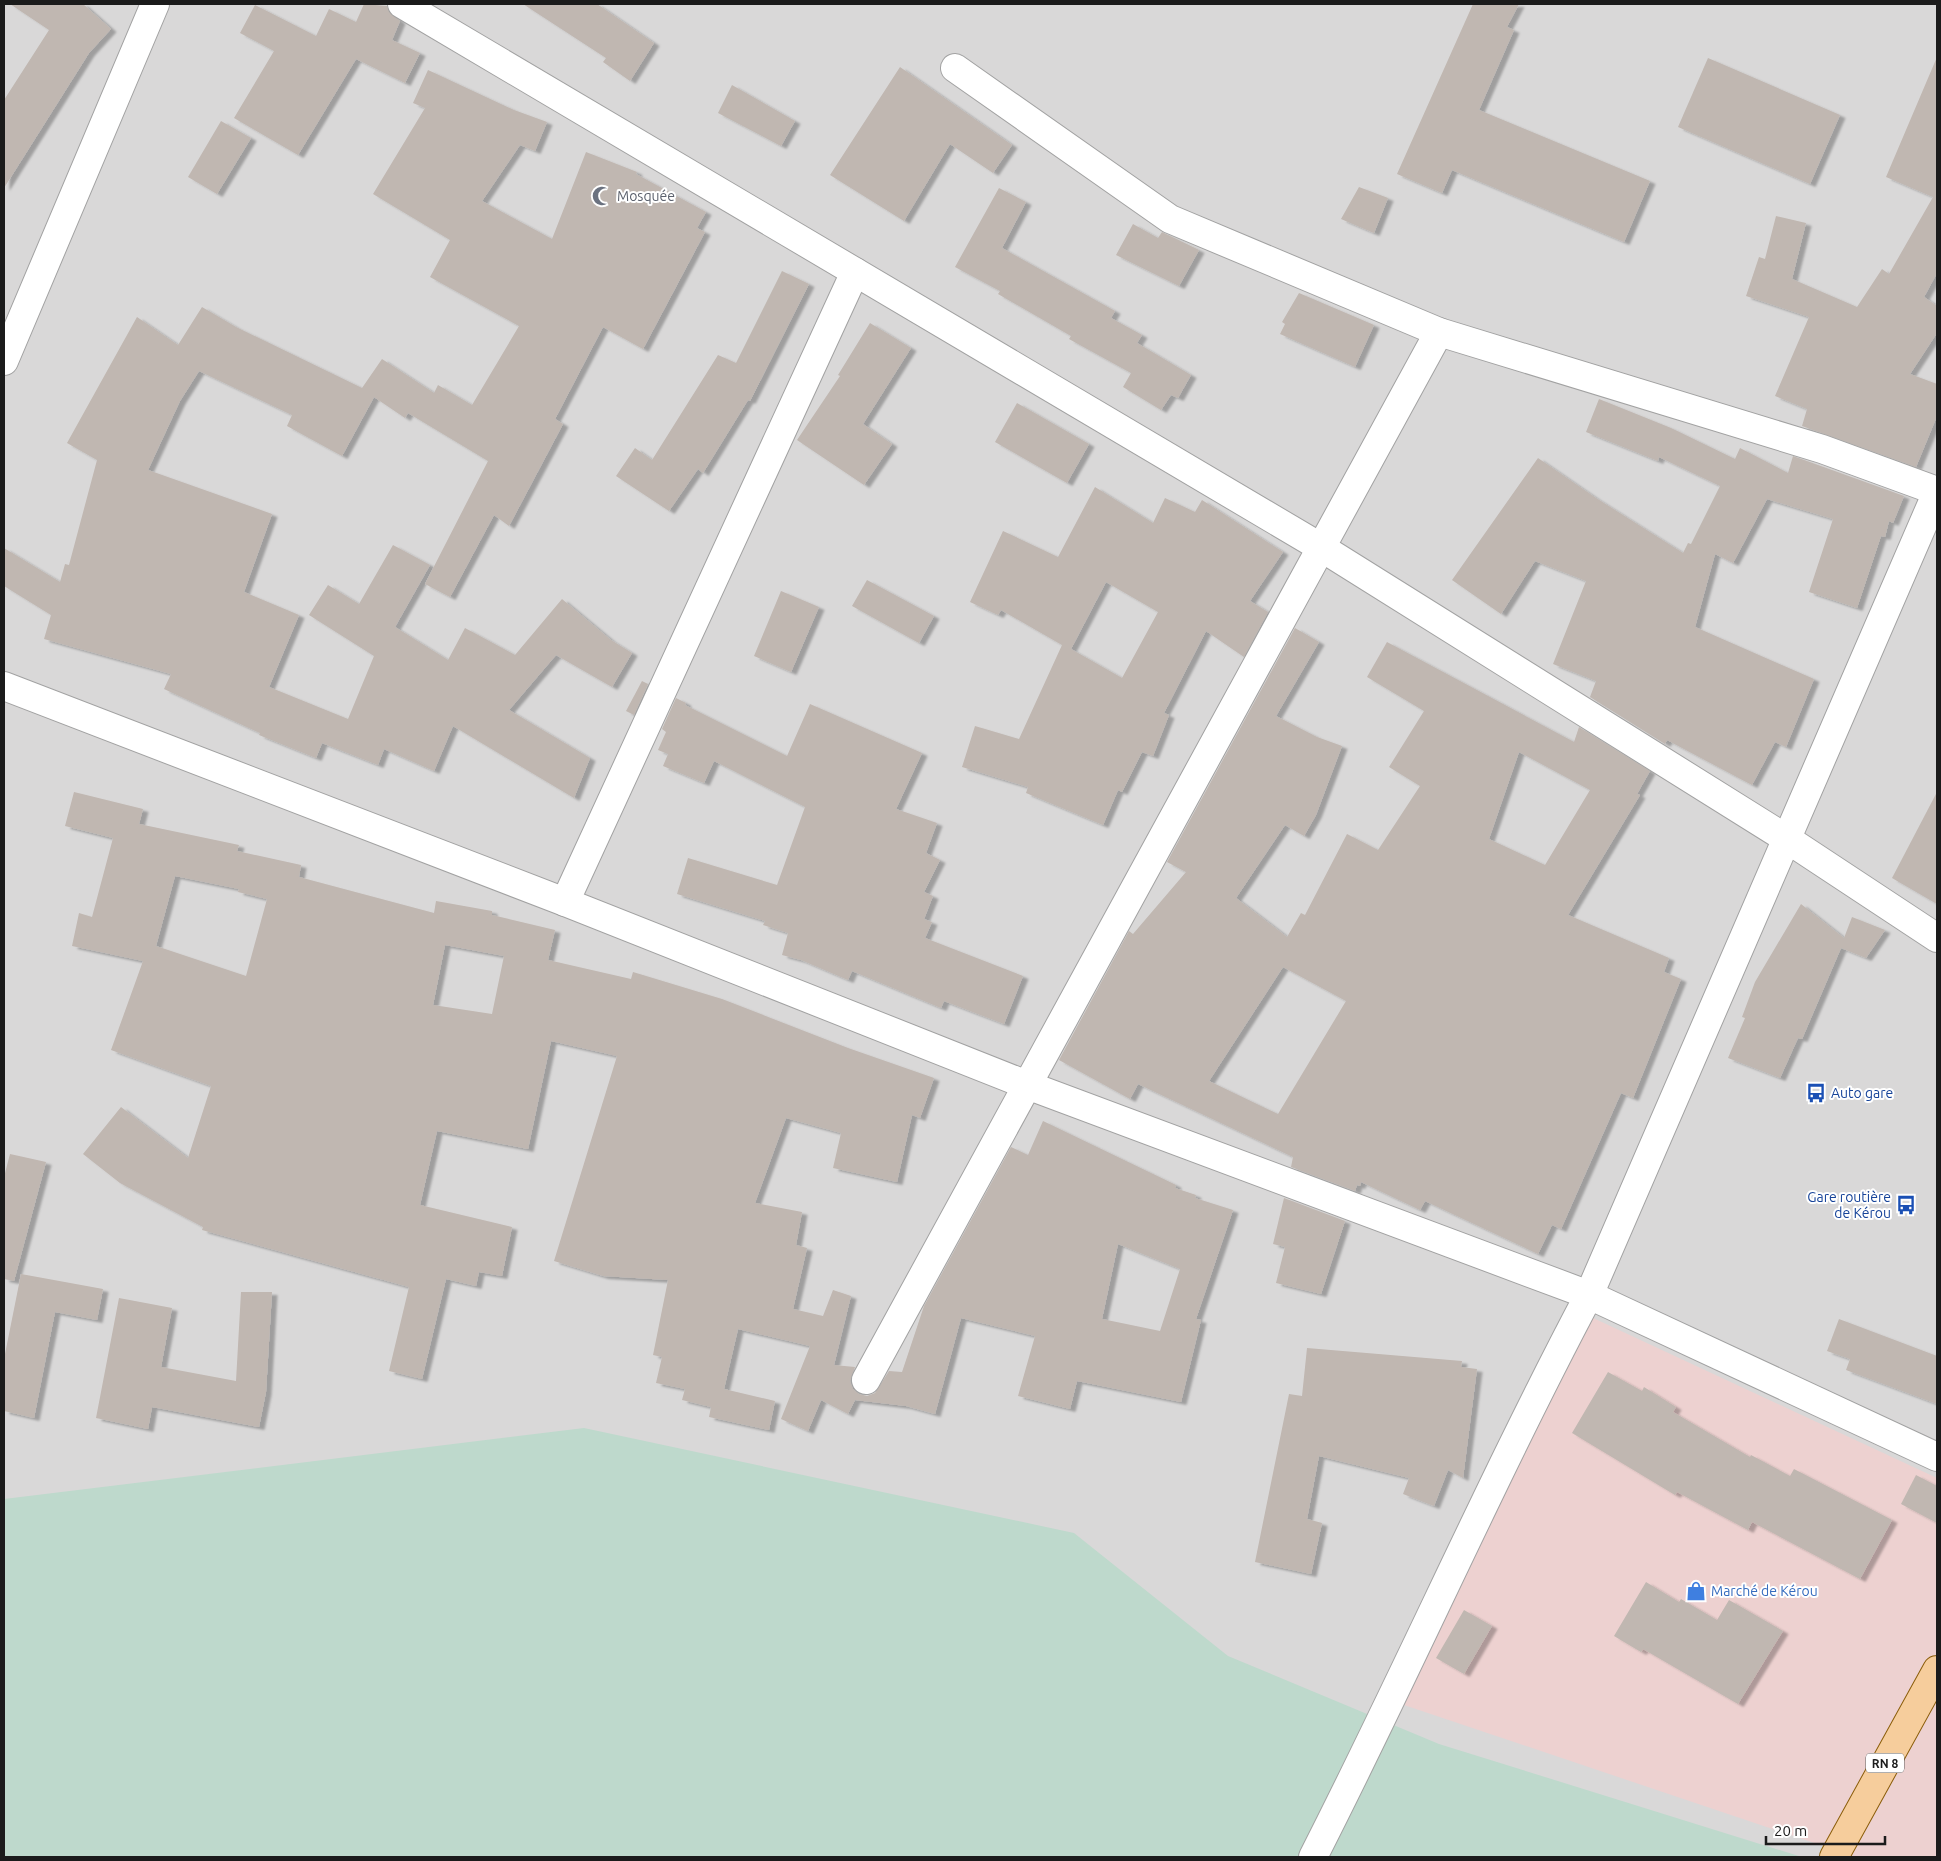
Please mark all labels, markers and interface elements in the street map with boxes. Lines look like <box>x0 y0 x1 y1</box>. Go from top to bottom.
mosque icon: Mosquée <box>591 185 613 207</box>
place label: Mosquée <box>617 188 675 204</box>
bus stop icon: Auto gare <box>1805 1082 1827 1104</box>
place label: Auto gare <box>1831 1085 1893 1101</box>
place label: Gare routière de Kérou <box>1807 1189 1891 1221</box>
bus stop icon: Gare routière de Kérou <box>1895 1194 1917 1216</box>
shop icon: Marché de Kérou <box>1685 1580 1707 1602</box>
place label: Marché de Kérou <box>1711 1583 1818 1599</box>
road number: RN 8 <box>1866 1754 1904 1772</box>
scale bar <box>1766 1814 1885 1846</box>
text: 20 m <box>1774 1822 1807 1839</box>

